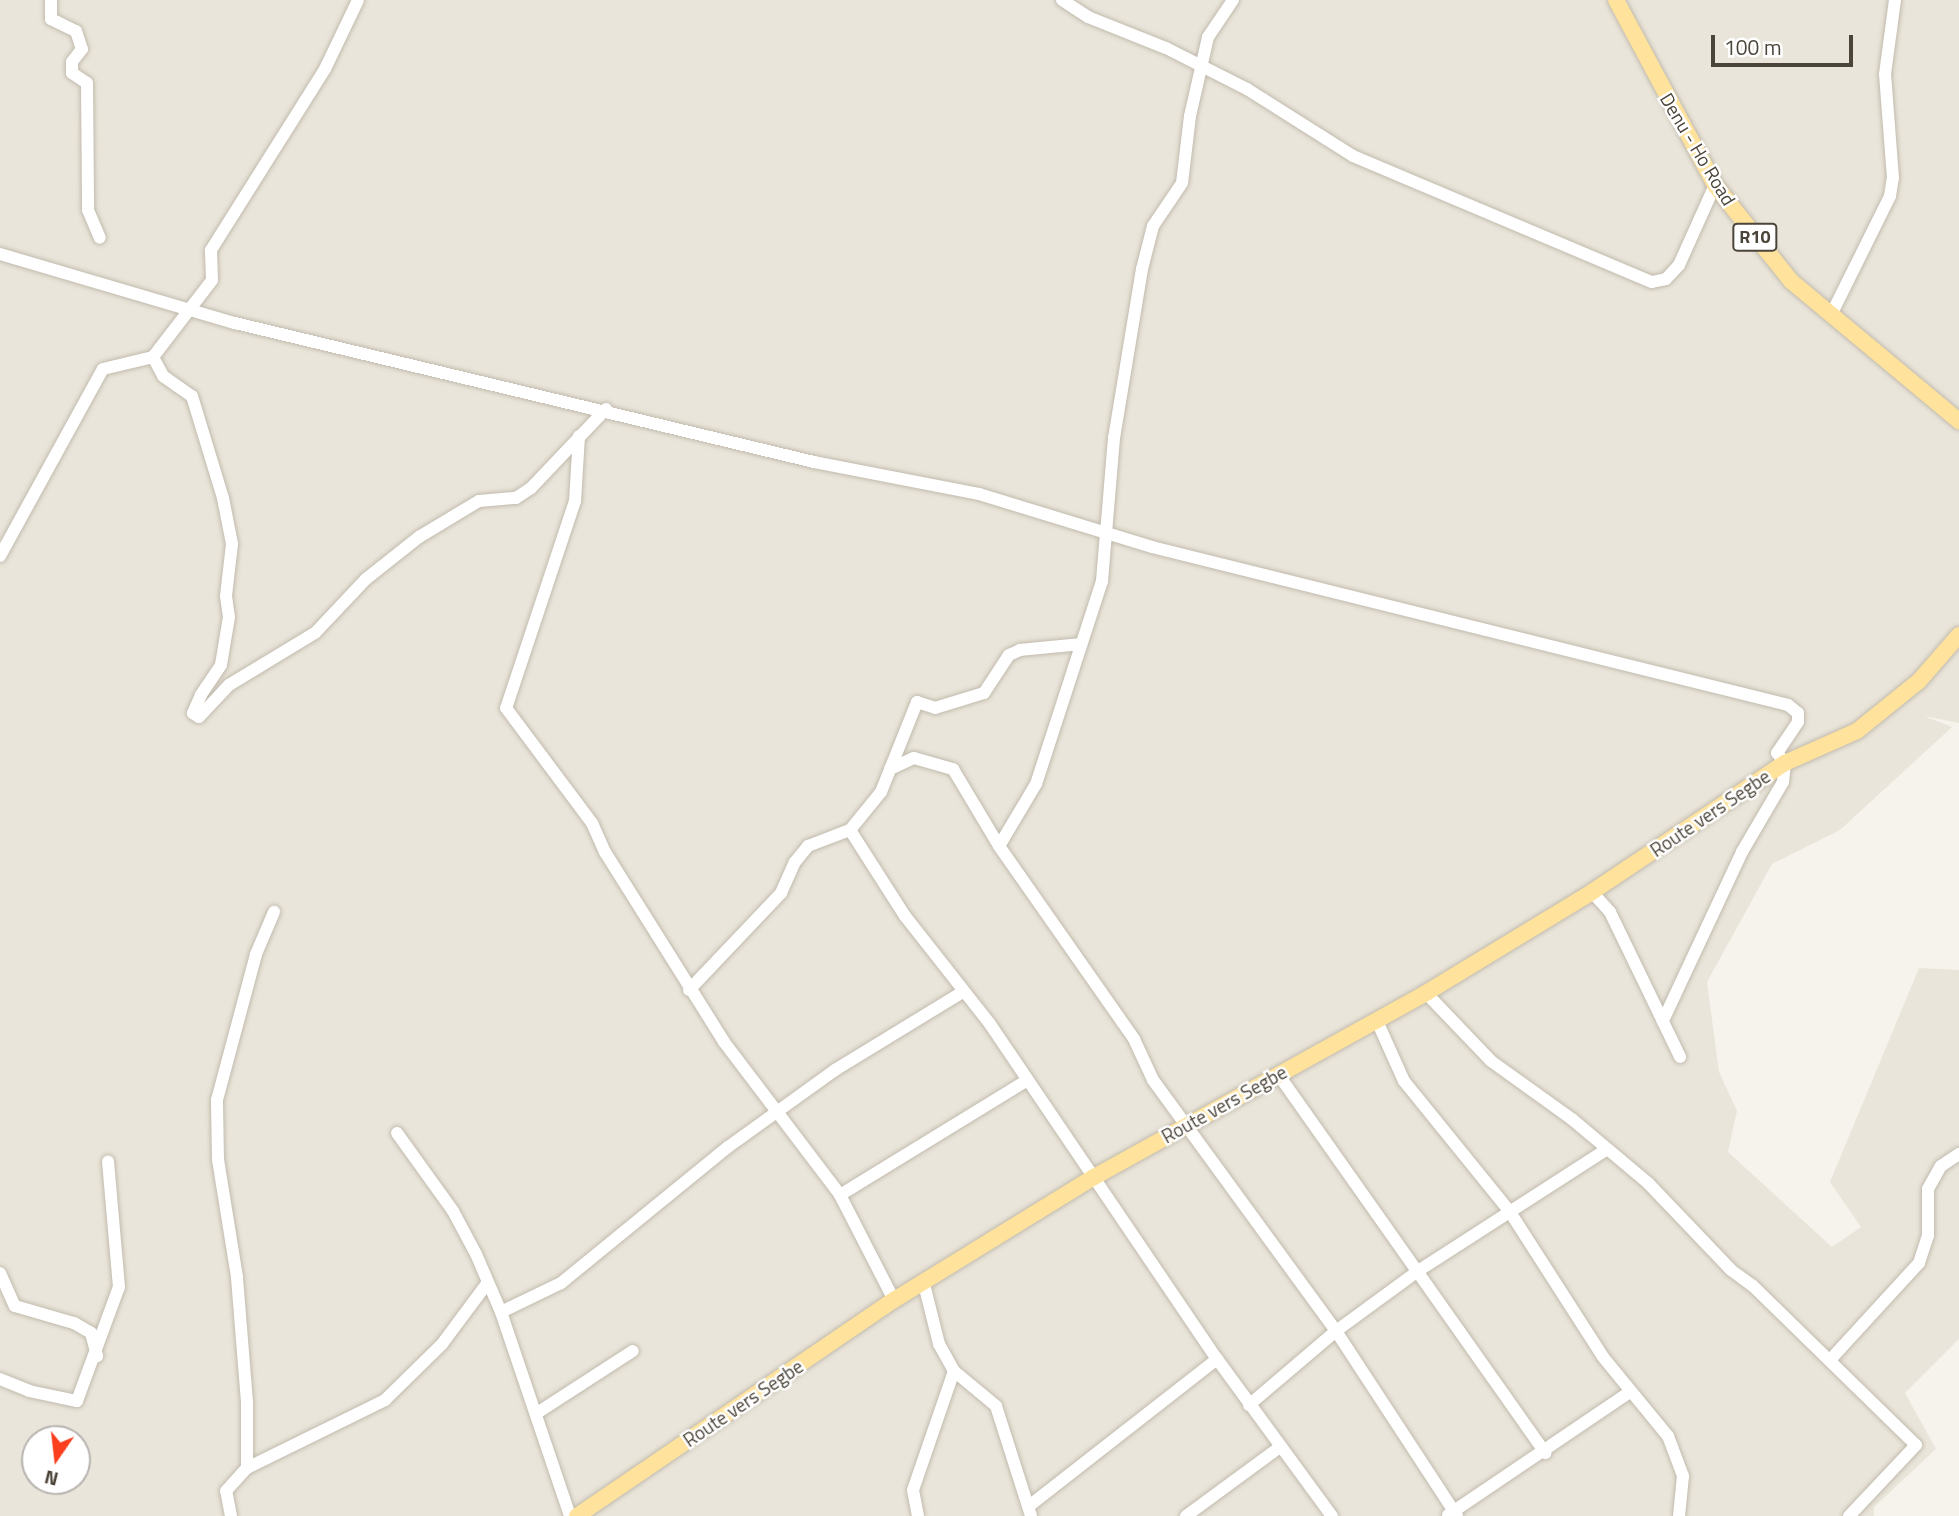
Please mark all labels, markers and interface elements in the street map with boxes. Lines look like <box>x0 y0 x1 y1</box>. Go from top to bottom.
scale bar <box>1714 21 1856 65</box>
text: 100 m <box>1724 31 1781 63</box>
street label: Denu - Ho Road <box>1656 89 1740 209</box>
road number: R10 <box>1732 222 1778 251</box>
street label: Route vers Segbe <box>1646 765 1774 861</box>
street label: Route vers Segbe <box>1157 1060 1291 1148</box>
street label: Route vers Segbe <box>679 1355 807 1451</box>
north arrow <box>21 1425 91 1495</box>
text: N <box>41 1463 61 1495</box>

